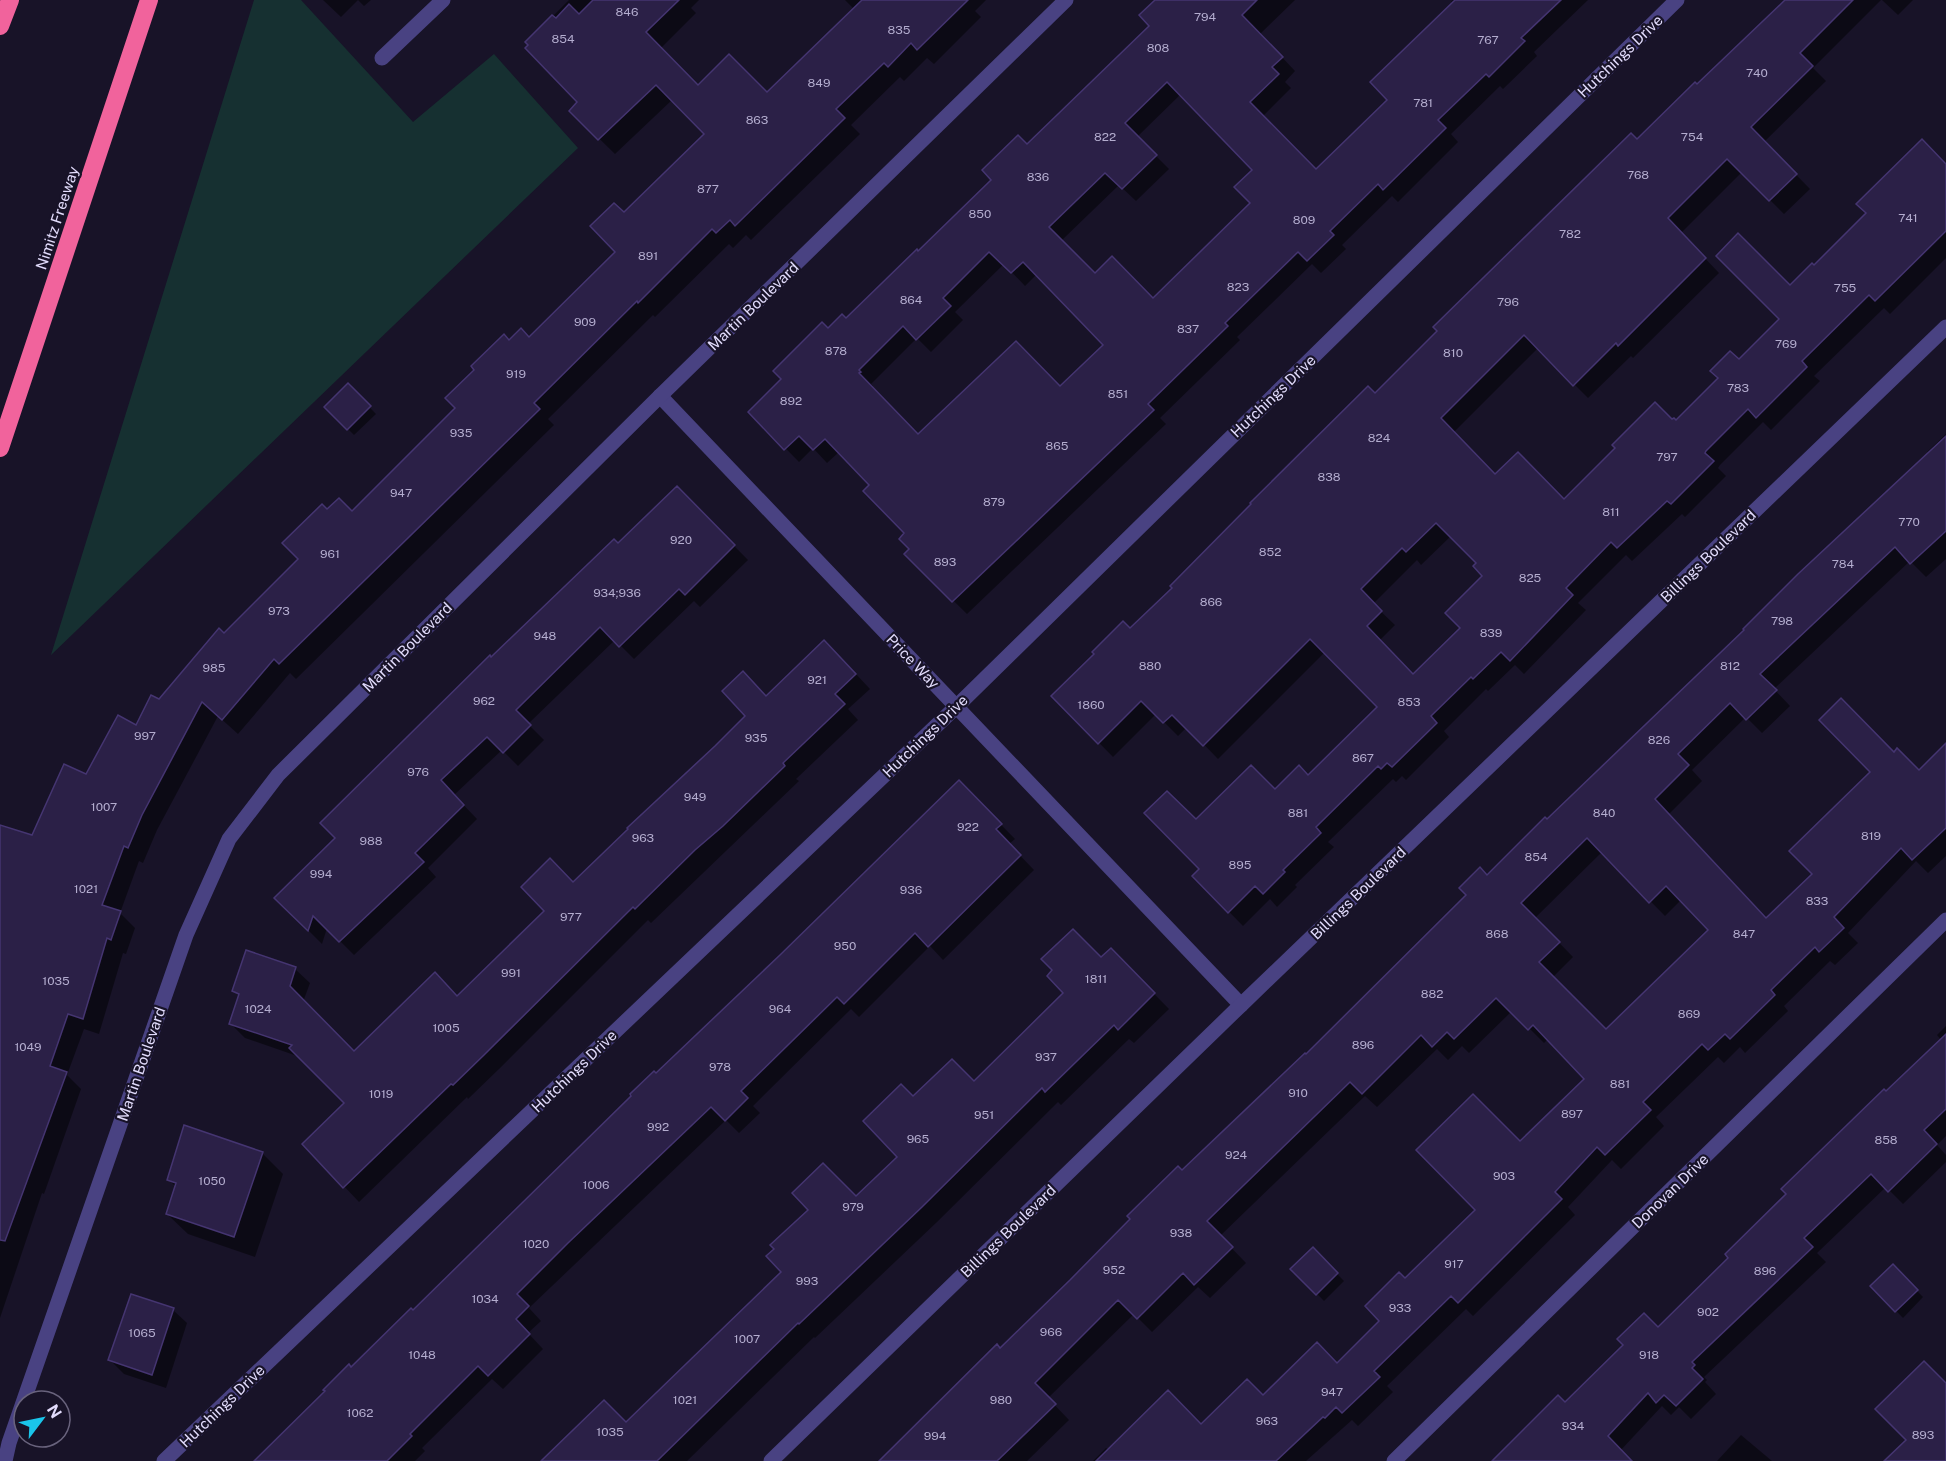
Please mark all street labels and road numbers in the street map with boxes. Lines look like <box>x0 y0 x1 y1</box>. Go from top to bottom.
street label: Hutchings Drive <box>1574 11 1666 101</box>
street label: Nimitz Freeway <box>32 164 82 272</box>
street label: Martin Boulevard <box>704 258 802 354</box>
street label: Hutchings Drive <box>1227 351 1319 441</box>
street label: Billings Boulevard <box>1657 506 1759 606</box>
street label: Martin Boulevard <box>359 599 455 695</box>
street label: Price Way <box>883 630 943 692</box>
street label: Hutchings Drive <box>879 691 971 781</box>
street label: Billings Boulevard <box>1307 843 1409 943</box>
street label: Martin Boulevard <box>114 1005 168 1123</box>
street label: Hutchings Drive <box>528 1026 620 1116</box>
street label: Donovan Drive <box>1628 1150 1712 1232</box>
street label: Billings Boulevard <box>957 1181 1059 1281</box>
street label: Hutchings Drive <box>176 1361 268 1451</box>

